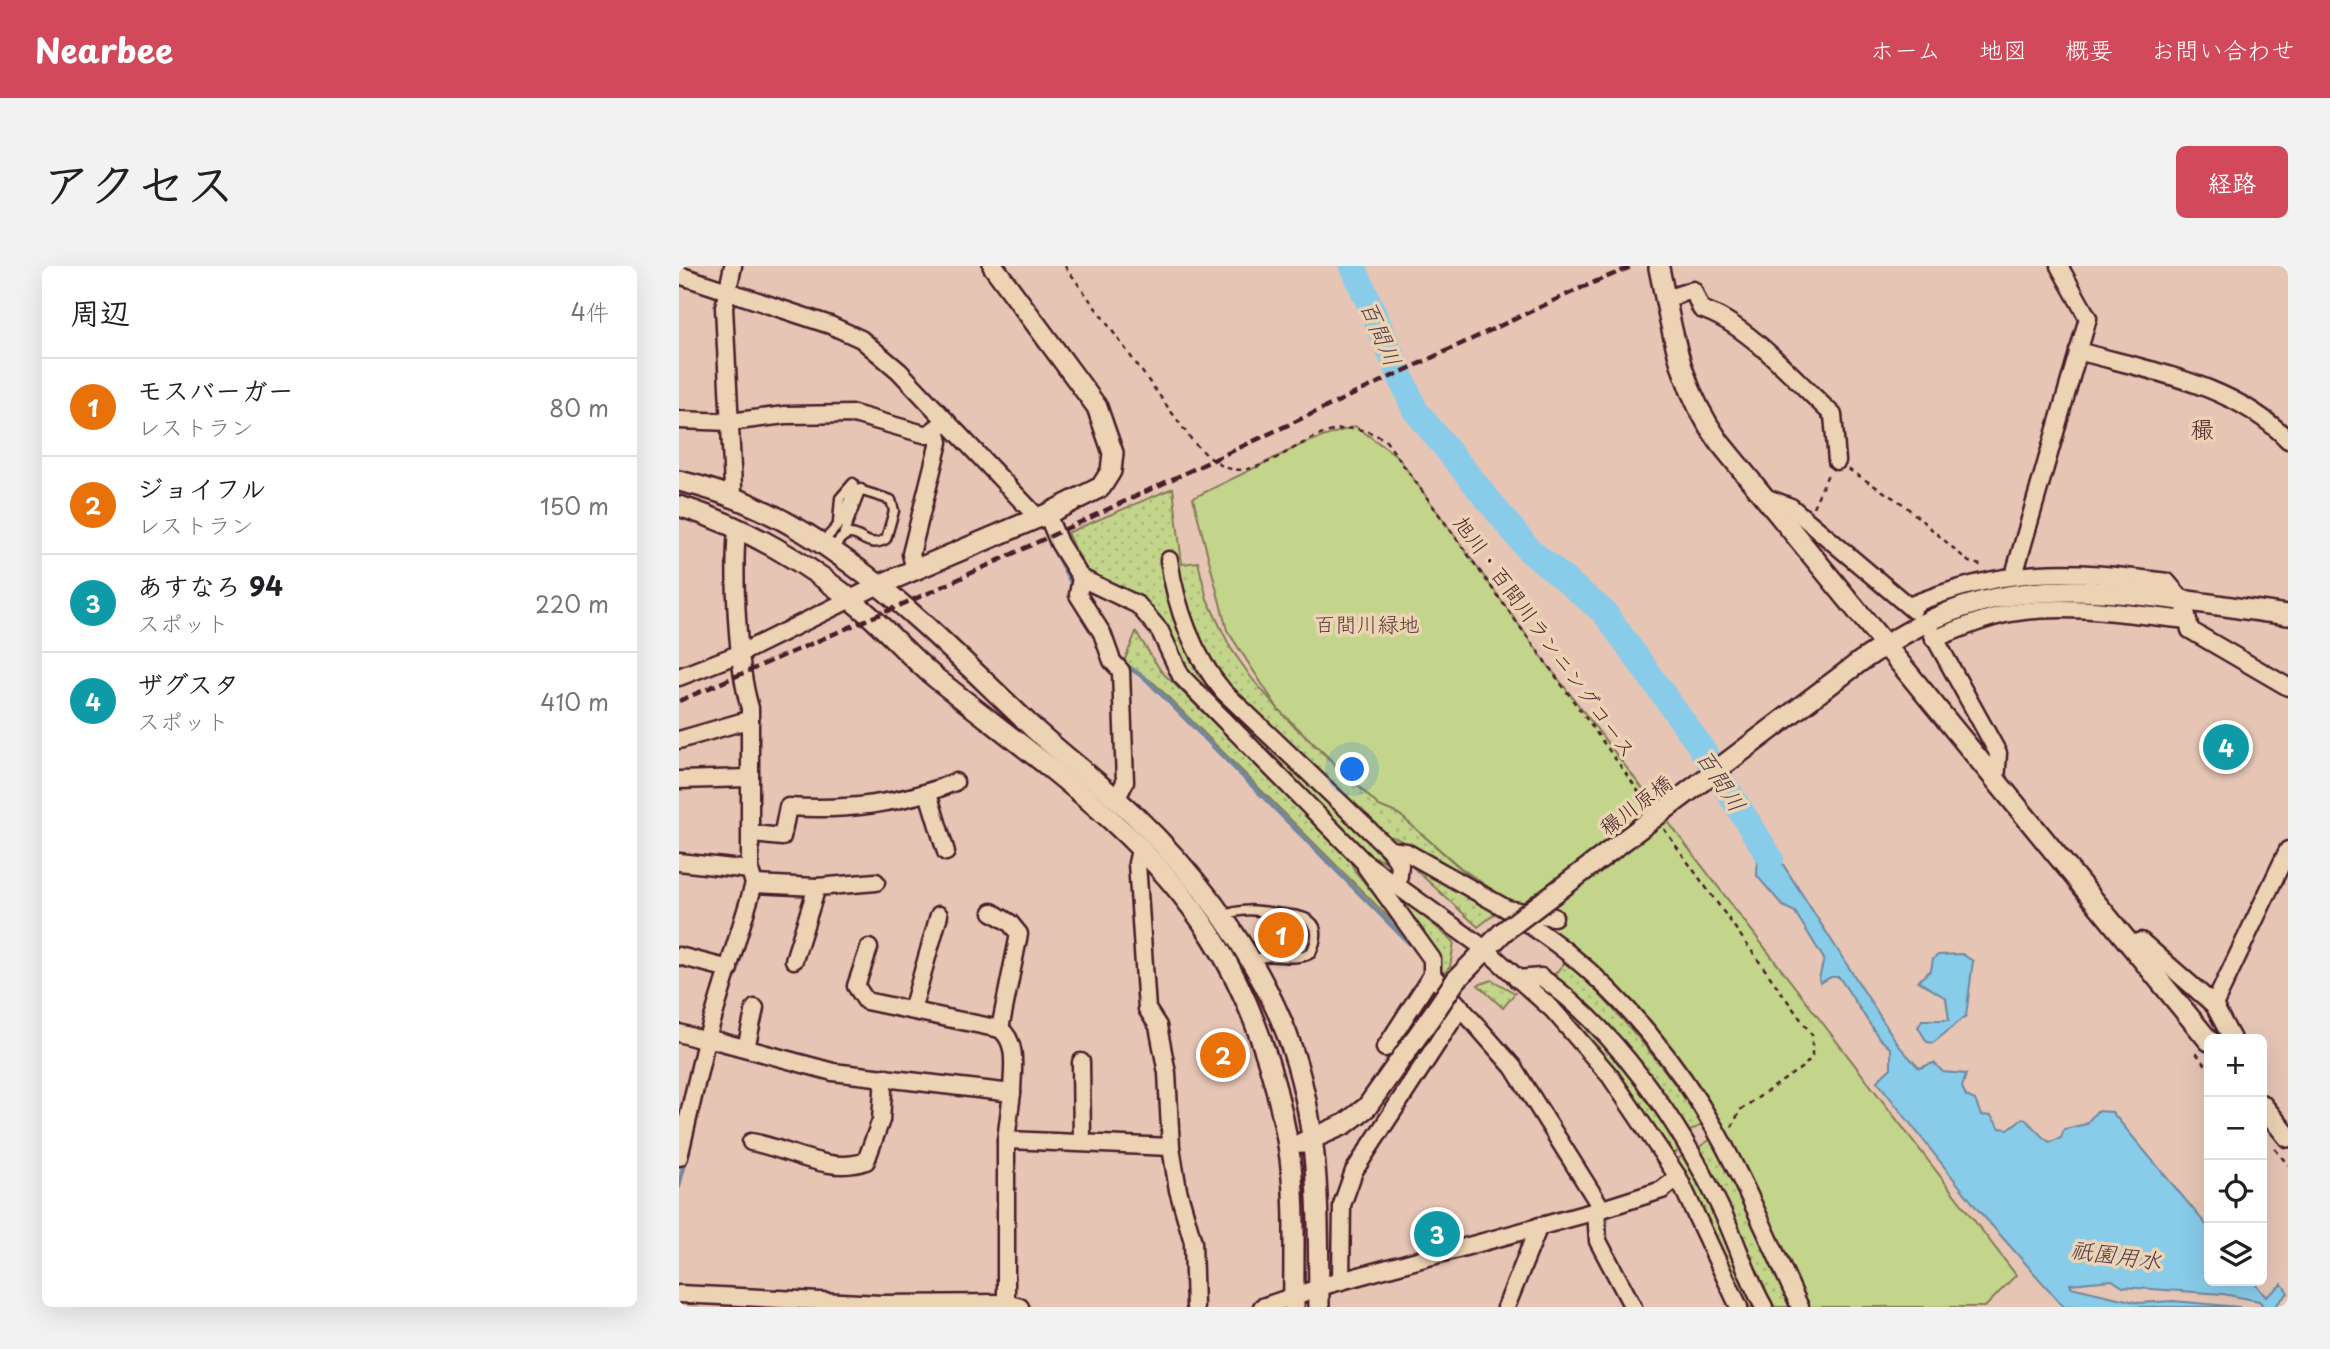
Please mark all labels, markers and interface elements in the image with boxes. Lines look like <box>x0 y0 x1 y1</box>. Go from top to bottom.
text: Nearbee <box>35 24 173 74</box>
text: ホーム <box>1870 31 1941 67</box>
text: 地図 <box>1979 31 2027 67</box>
text: 概要 <box>2065 31 2113 67</box>
text: お問い合わせ <box>2151 31 2295 67</box>
text: アクセス <box>42 145 235 219</box>
button: 経路 <box>2176 146 2288 218</box>
text: 周辺 <box>70 289 130 334</box>
text: 4件 <box>571 294 609 329</box>
water label: 百間川 <box>1352 294 1412 372</box>
text: モスバーガー <box>137 370 294 409</box>
text: 1 <box>88 390 99 425</box>
text: 80 m <box>549 390 609 425</box>
text: レストラン <box>137 409 254 444</box>
district label: 穝 <box>2190 410 2214 446</box>
text: ジョイフル <box>137 468 266 507</box>
text: 2 <box>85 488 101 523</box>
text: 150 m <box>540 488 609 523</box>
text: レストラン <box>137 507 254 542</box>
street label: 旭川・百間川ランニングコース <box>1447 508 1645 764</box>
text: あすなろ 94 <box>137 566 283 605</box>
text: 3 <box>85 586 101 621</box>
text: 220 m <box>535 586 609 621</box>
text: スポット <box>137 605 229 640</box>
park label: 百間川緑地 <box>1315 607 1420 639</box>
text: ザグスタ <box>137 664 239 703</box>
text: 4 <box>85 684 101 719</box>
text: 410 m <box>540 684 609 719</box>
text: スポット <box>137 703 229 738</box>
pin: 4 <box>2203 721 2249 773</box>
water label: 百間川 <box>1689 742 1755 818</box>
your location <box>1335 752 1369 786</box>
street label: 穝川原橋 <box>1592 766 1678 842</box>
pin: 1 <box>1258 909 1304 961</box>
pin: 2 <box>1200 1029 1246 1081</box>
map controls <box>2204 1034 2267 1286</box>
button: + <box>2204 1034 2267 1097</box>
button: − <box>2204 1097 2267 1160</box>
button: locate <box>2204 1160 2267 1223</box>
pin: 3 <box>1414 1208 1460 1260</box>
button: layers <box>2204 1223 2267 1286</box>
water label: 祇園用水 <box>2068 1230 2164 1278</box>

